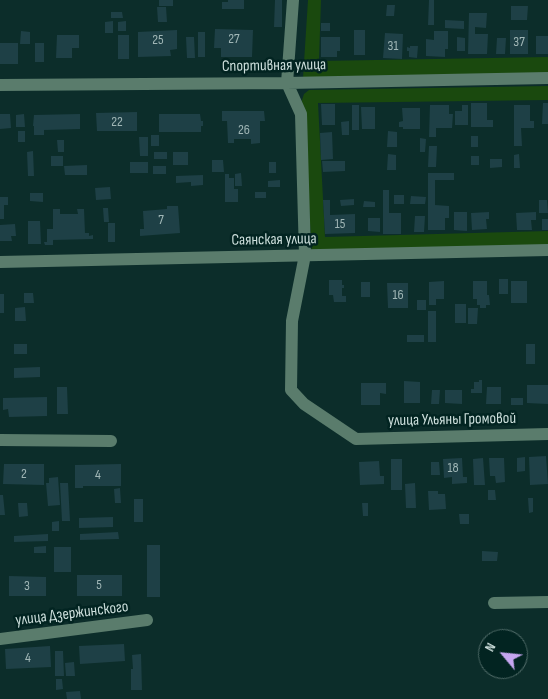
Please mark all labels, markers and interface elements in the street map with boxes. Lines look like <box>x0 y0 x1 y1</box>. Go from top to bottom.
house number: 27 <box>228 31 240 47</box>
house number: 25 <box>152 32 164 48</box>
house number: 37 <box>513 34 525 50</box>
house number: 31 <box>388 38 398 54</box>
street label: Спортивная улица <box>222 55 326 77</box>
house number: 22 <box>111 114 123 130</box>
house number: 26 <box>238 122 250 138</box>
house number: 7 <box>158 212 164 228</box>
house number: 15 <box>335 216 345 232</box>
street label: Саянская улица <box>231 230 317 250</box>
house number: 16 <box>392 287 404 303</box>
street label: улица Ульяны Громовой <box>388 409 516 431</box>
house number: 18 <box>447 460 459 476</box>
house number: 2 <box>21 466 27 482</box>
house number: 4 <box>95 467 101 483</box>
house number: 5 <box>96 577 102 593</box>
house number: 3 <box>24 578 30 594</box>
street label: улица Дзержинского <box>14 598 130 630</box>
north arrow <box>478 629 528 679</box>
text: N <box>481 640 499 654</box>
house number: 4 <box>25 650 31 666</box>

